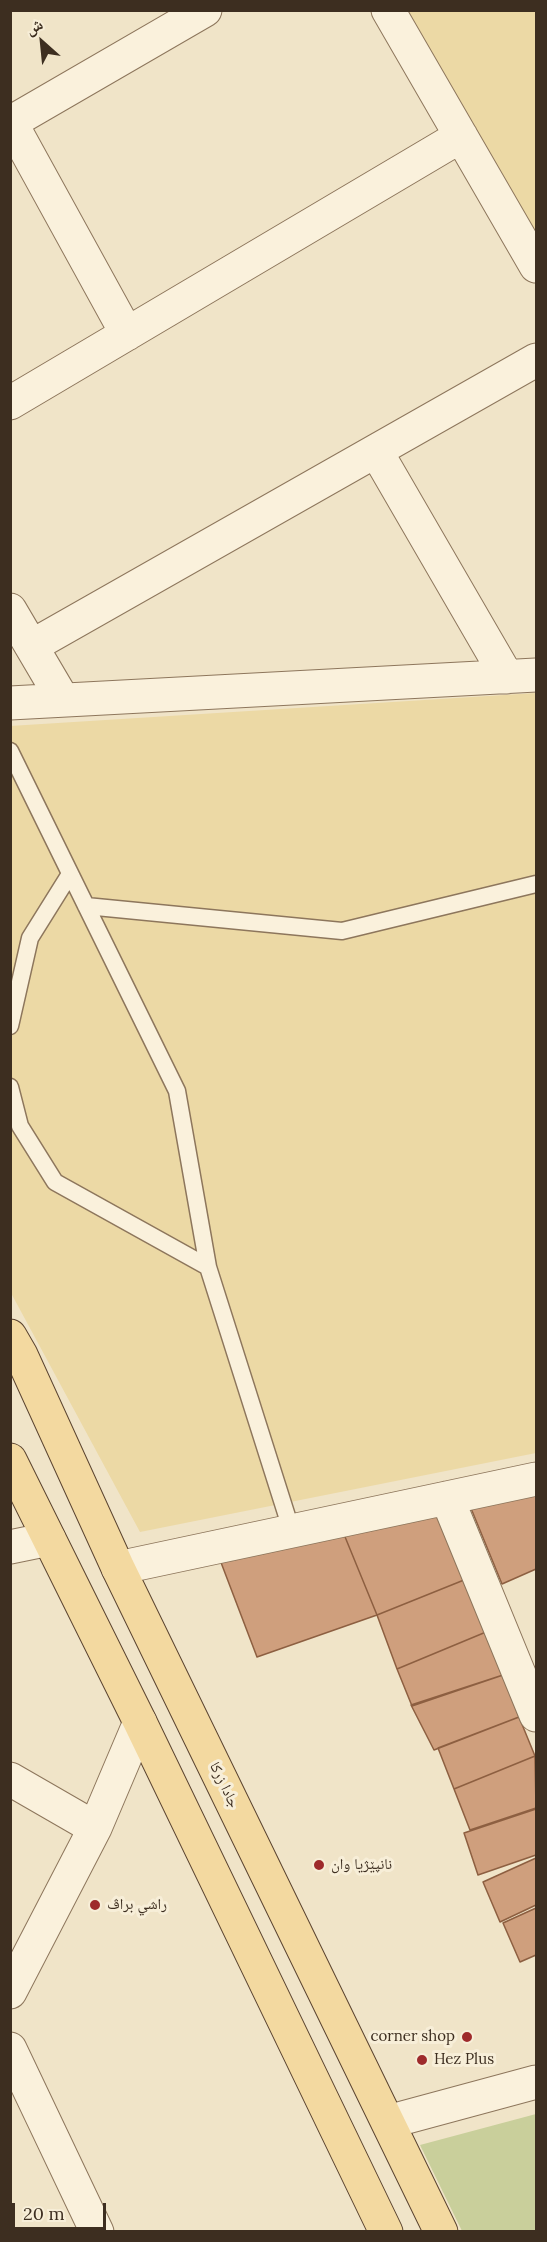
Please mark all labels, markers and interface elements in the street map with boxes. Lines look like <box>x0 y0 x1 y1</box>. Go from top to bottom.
north arrow <box>12 12 72 72</box>
text: ش <box>22 13 46 39</box>
street label: جادا زرکا <box>205 1759 243 1811</box>
place label: نانپێژیا وان <box>331 1856 392 1874</box>
marker: نانپێژیا وان <box>312 1858 326 1872</box>
place label: راشي براڤ <box>107 1896 167 1914</box>
marker: راشي براڤ <box>88 1898 102 1912</box>
place label: corner shop <box>370 2028 455 2046</box>
marker: corner shop <box>460 2030 474 2044</box>
place label: Hez Plus <box>434 2051 494 2069</box>
marker: Hez Plus <box>415 2053 429 2067</box>
scale bar <box>15 2191 110 2229</box>
text: 20 m <box>23 2202 65 2225</box>

